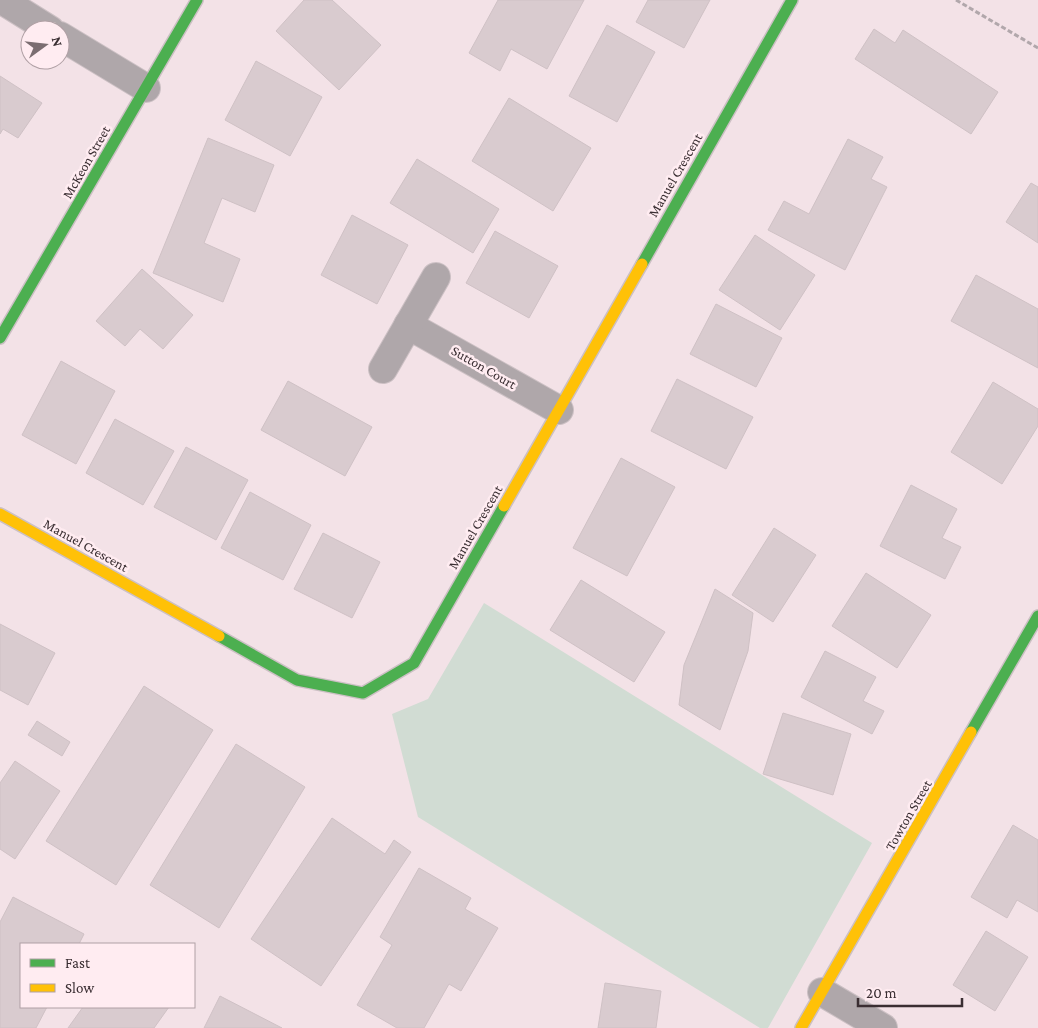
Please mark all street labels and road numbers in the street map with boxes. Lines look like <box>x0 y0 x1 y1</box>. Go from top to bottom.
street label: McKeon Street <box>59 122 113 201</box>
street label: Manuel Crescent <box>645 130 706 220</box>
street label: Sutton Court <box>449 342 520 392</box>
street label: Manuel Crescent <box>445 482 506 572</box>
street label: Manuel Crescent <box>41 515 131 575</box>
street label: Towton Street <box>881 777 935 853</box>

